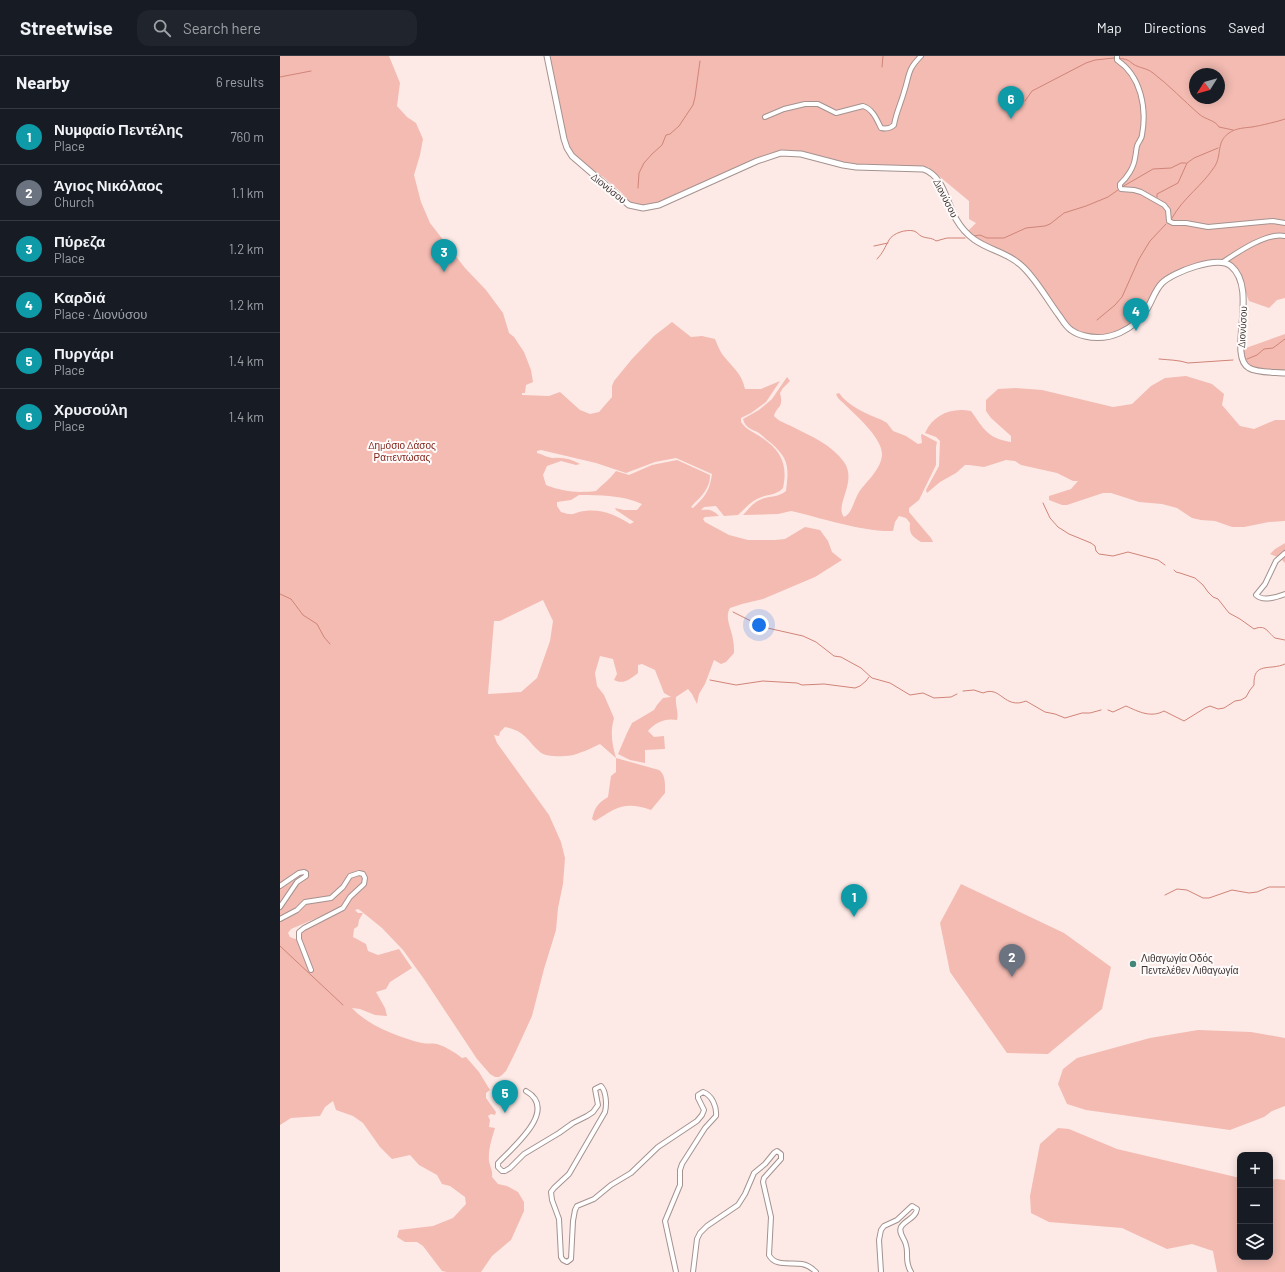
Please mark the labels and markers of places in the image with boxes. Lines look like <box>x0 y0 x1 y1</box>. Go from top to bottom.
pin: 6 <box>998 86 1024 119</box>
pin: 3 <box>431 239 457 272</box>
pin: 4 <box>1123 298 1149 331</box>
pin: 1 <box>841 884 867 917</box>
pin: 2 <box>999 944 1025 977</box>
place label: Λιθαγωγία Οδός Πεντελέθεν Λιθαγωγία <box>1141 952 1239 976</box>
marker: Λιθαγωγία Οδός Πεντελέθεν Λιθαγωγία <box>1128 959 1138 969</box>
pin: 5 <box>492 1080 518 1113</box>

